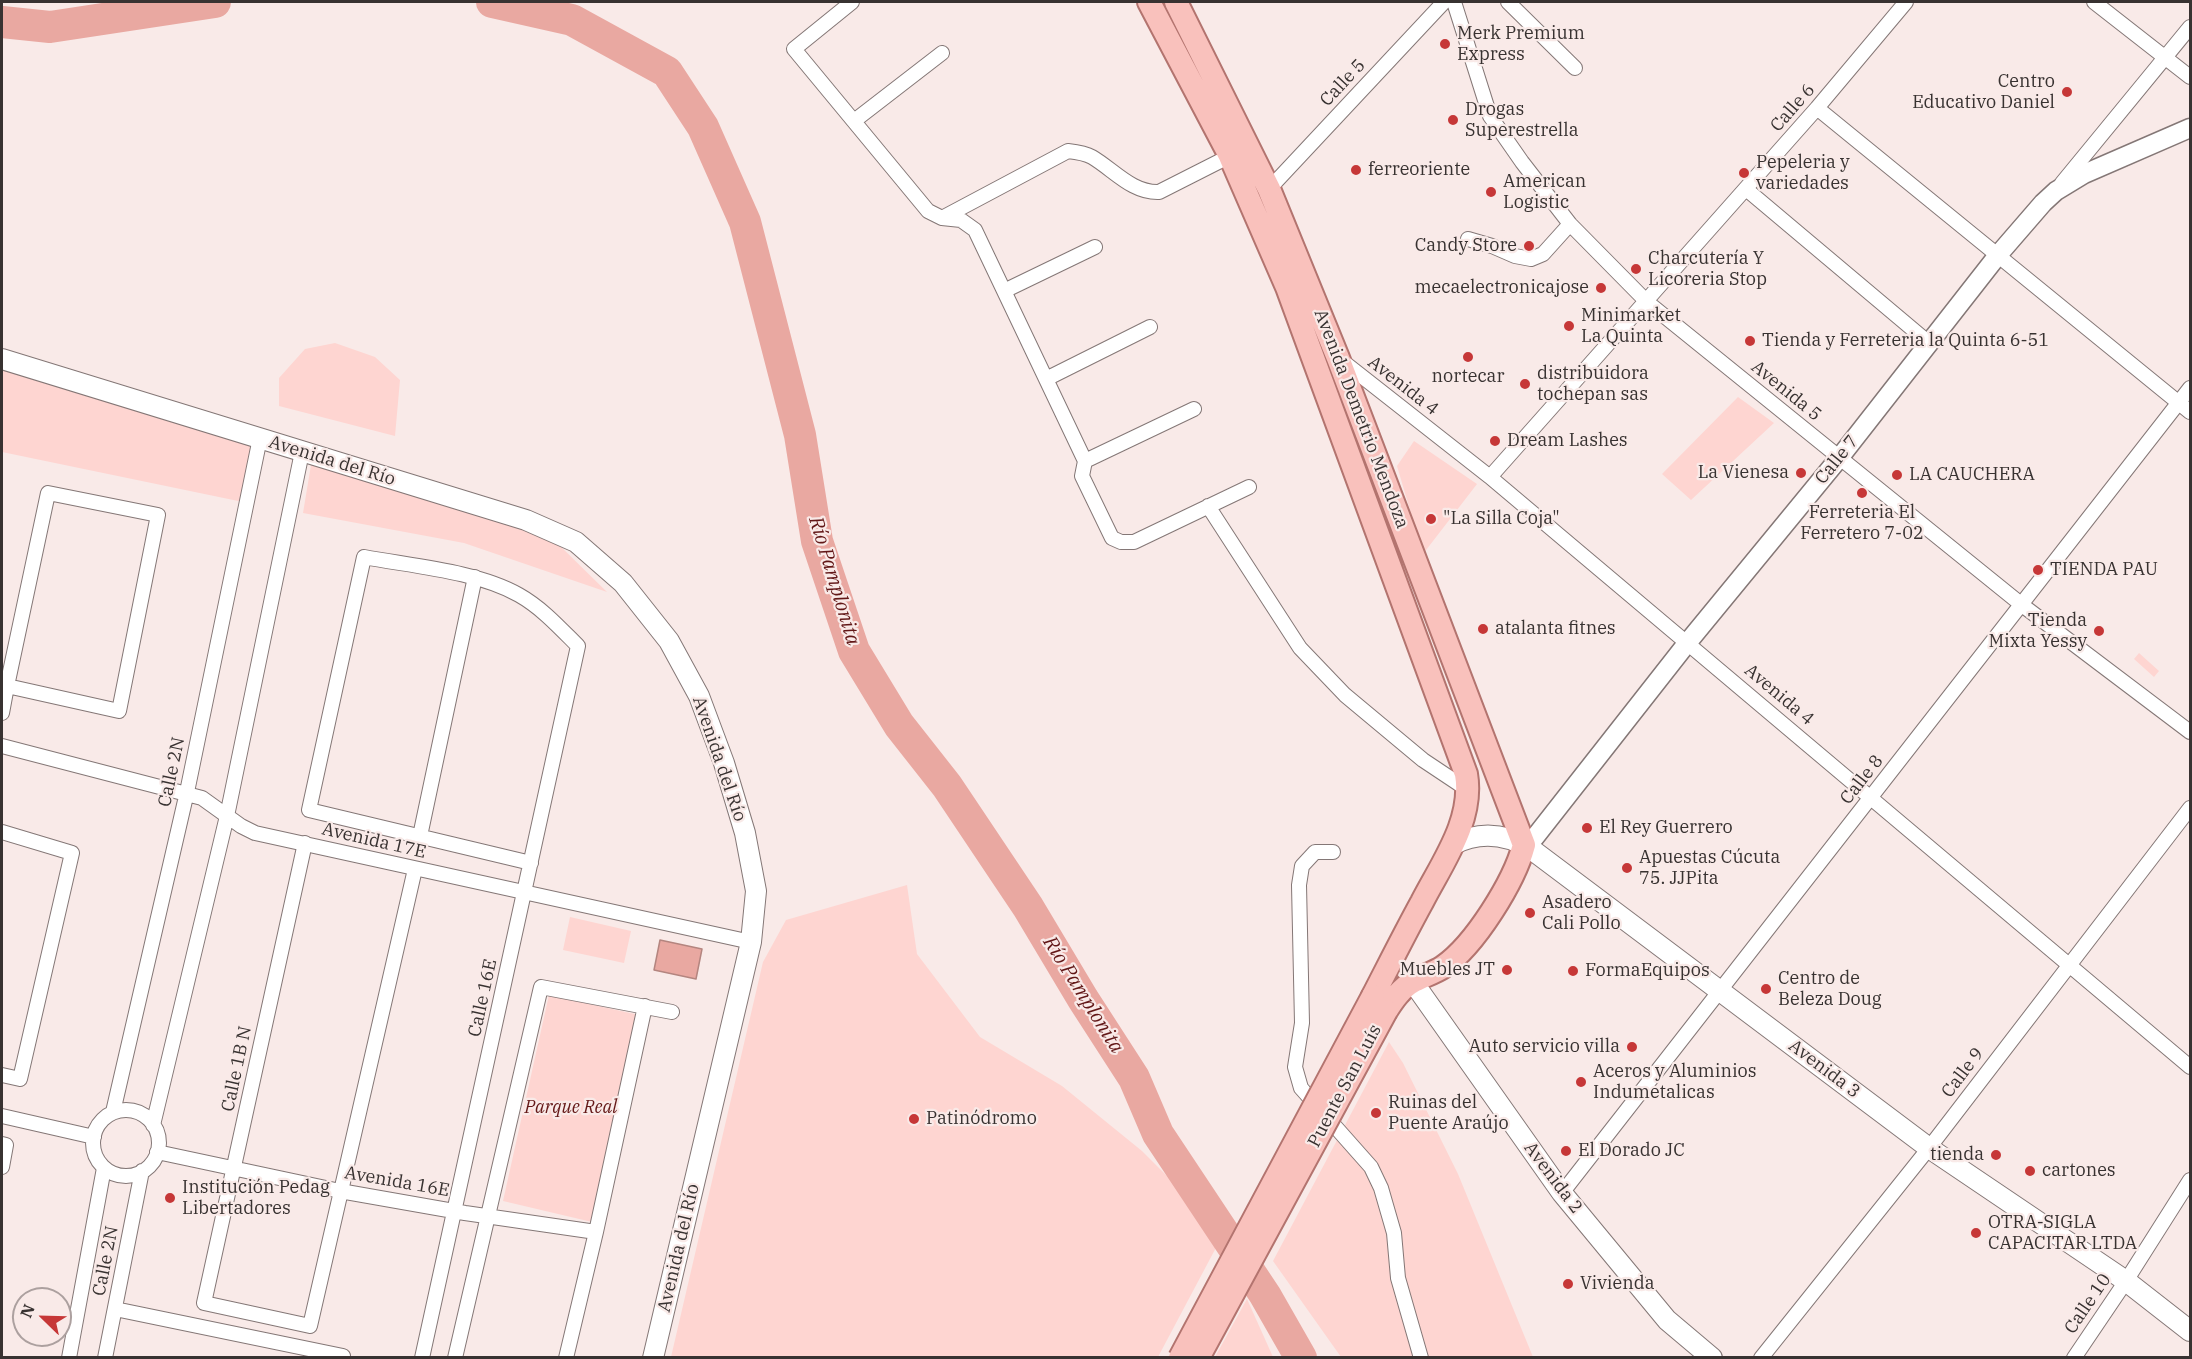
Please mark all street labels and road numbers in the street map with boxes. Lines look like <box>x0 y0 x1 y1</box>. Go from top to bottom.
street label: Calle 5 <box>1316 55 1370 111</box>
street label: Calle 6 <box>1766 79 1820 137</box>
street label: Avenida Demetrio Mendoza <box>1309 306 1413 532</box>
street label: Avenida 4 <box>1363 352 1443 420</box>
street label: Avenida 5 <box>1747 356 1825 426</box>
street label: Avenida del Río <box>266 431 398 491</box>
street label: Calle 7 <box>1811 431 1863 489</box>
street label: Avenida 4 <box>1740 660 1818 730</box>
street label: Avenida del Río <box>687 693 751 825</box>
street label: Calle 2N <box>154 735 190 809</box>
street label: Calle 8 <box>1836 751 1888 809</box>
street label: Avenida 17E <box>320 819 428 863</box>
street label: Calle 16E <box>464 957 502 1039</box>
street label: Puente San Luís <box>1304 1021 1386 1151</box>
street label: Calle 1B N <box>217 1024 257 1114</box>
street label: Avenida 3 <box>1784 1035 1864 1103</box>
street label: Calle 9 <box>1937 1044 1989 1102</box>
street label: Avenida 2 <box>1519 1138 1587 1218</box>
street label: Avenida 16E <box>343 1162 451 1202</box>
street label: Avenida del Río <box>654 1182 704 1314</box>
street label: Calle 2N <box>89 1224 123 1298</box>
street label: Calle 10 <box>2060 1270 2116 1338</box>

